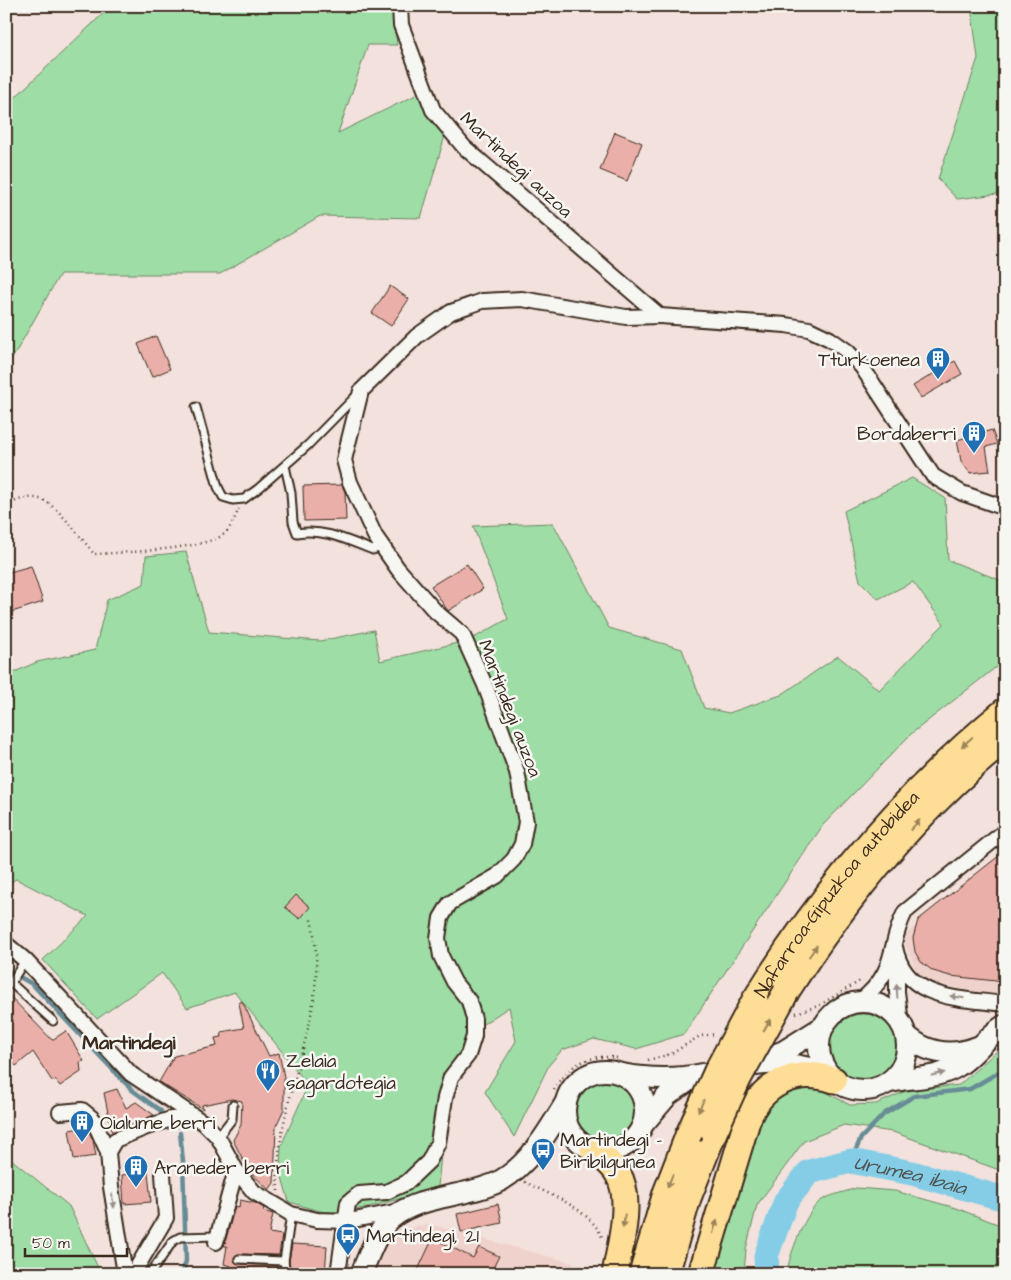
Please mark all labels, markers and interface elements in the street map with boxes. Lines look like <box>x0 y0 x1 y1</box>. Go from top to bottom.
street label: Martindegi auzoa <box>453 106 579 225</box>
building icon: Tturkoenea <box>925 346 951 380</box>
place label: Tturkoenea <box>818 347 920 374</box>
building icon: Bordaberri <box>961 420 987 454</box>
place label: Bordaberri <box>857 421 956 448</box>
street label: Martindegi auzoa <box>470 636 548 782</box>
one-way arrow <box>962 736 974 748</box>
street label: Nafarroa-Gipuzkoa autobidea <box>748 785 926 1003</box>
one-way arrow <box>909 819 921 831</box>
one-way arrow <box>808 944 818 958</box>
one-way arrow <box>893 982 901 998</box>
one-way arrow <box>948 993 964 1001</box>
one-way arrow <box>763 1018 771 1033</box>
district label: Martindegi <box>82 1029 177 1058</box>
place label: Zelaia sagardotegia <box>286 1048 396 1098</box>
restaurant icon: Zelaia sagardotegia <box>255 1058 281 1092</box>
one-way arrow <box>930 1070 945 1078</box>
one-way arrow <box>697 1099 705 1113</box>
building icon: Oialume berri <box>69 1109 95 1143</box>
place label: Oialume berri <box>100 1110 215 1137</box>
place label: Martindegi - Biribilgunea <box>560 1127 662 1177</box>
bus stop icon: Martindegi - Biribilgunea <box>530 1137 556 1171</box>
water label: Urumea ibaia <box>852 1149 970 1203</box>
building icon: Araneder berri <box>123 1154 149 1188</box>
place label: Araneder berri <box>154 1155 289 1182</box>
one-way arrow <box>666 1174 674 1189</box>
one-way arrow <box>109 1193 117 1209</box>
one-way arrow <box>619 1213 627 1229</box>
one-way arrow <box>712 1219 720 1234</box>
bus stop icon: Martindegi, 21 <box>335 1222 361 1256</box>
place label: Martindegi, 21 <box>366 1223 479 1251</box>
scale bar <box>25 1225 128 1257</box>
text: 50 m <box>32 1233 70 1254</box>

